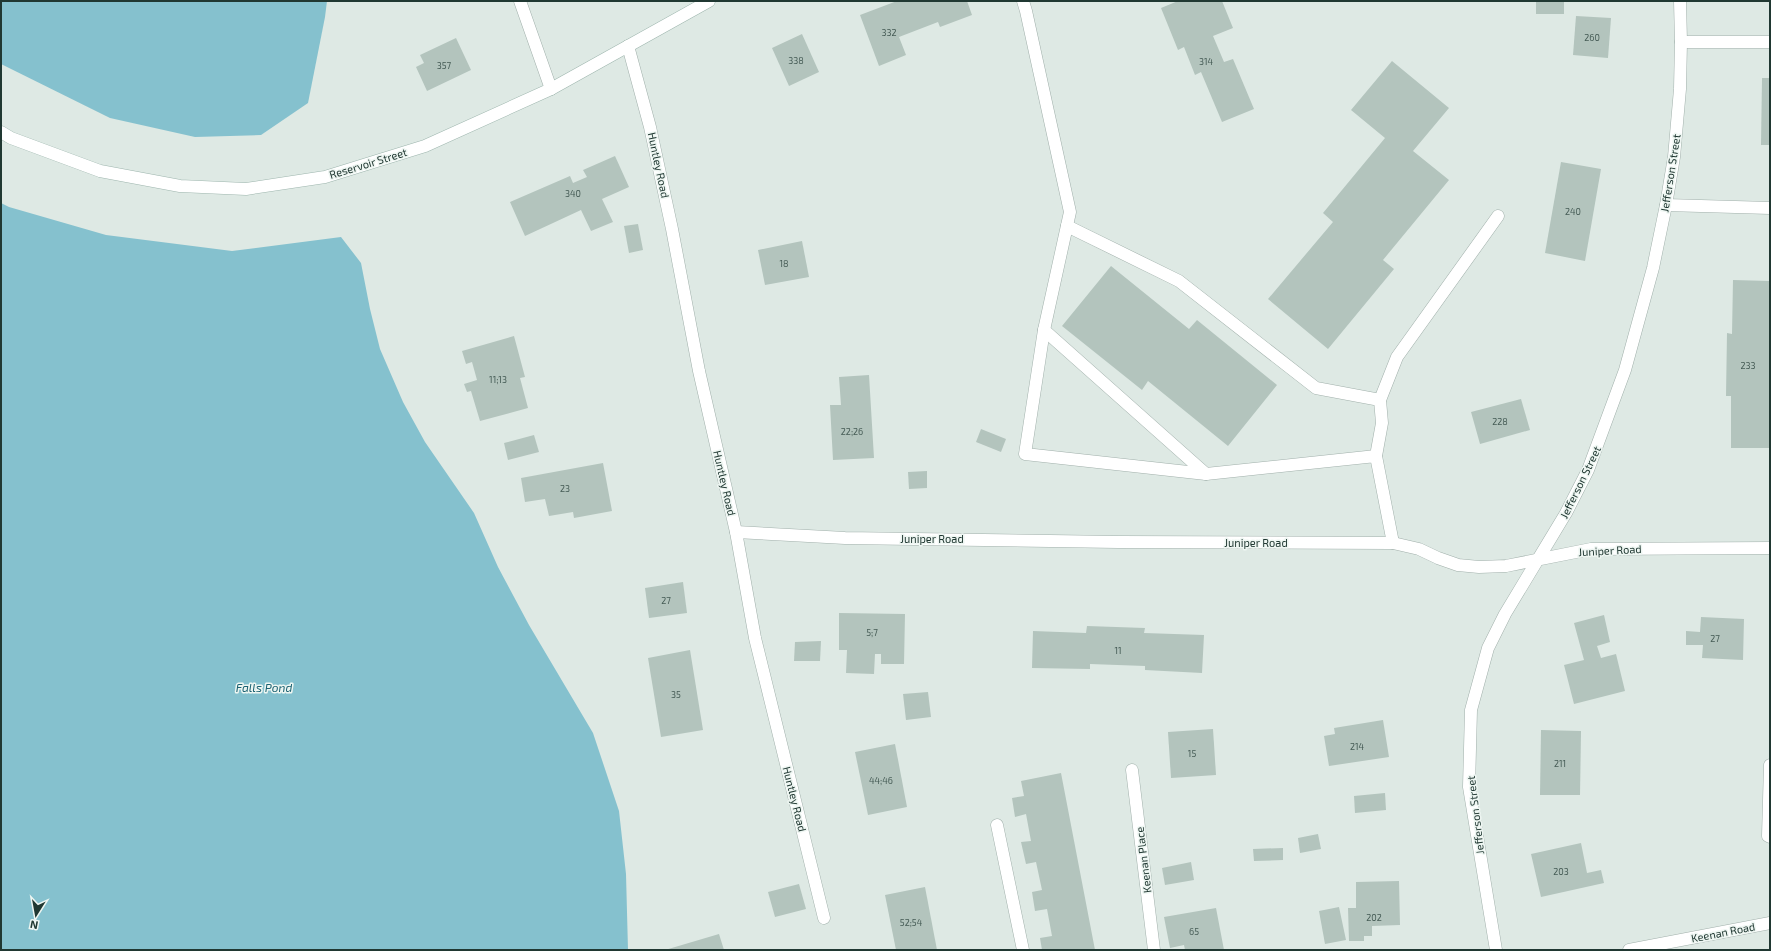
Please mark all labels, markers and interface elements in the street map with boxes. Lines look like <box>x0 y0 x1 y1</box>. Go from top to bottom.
house number: 332 <box>881 27 897 38</box>
house number: 260 <box>1584 32 1600 43</box>
house number: 338 <box>788 55 804 66</box>
house number: 314 <box>1199 56 1214 67</box>
house number: 357 <box>437 60 452 71</box>
street label: Huntley Road <box>646 131 672 199</box>
street label: Jefferson Street <box>1657 133 1683 213</box>
street label: Reservoir Street <box>328 145 408 181</box>
house number: 340 <box>565 188 581 199</box>
house number: 240 <box>1565 206 1581 217</box>
house number: 18 <box>779 258 789 269</box>
house number: 233 <box>1740 360 1756 371</box>
house number: 11;13 <box>489 374 507 385</box>
house number: 228 <box>1492 416 1508 427</box>
house number: 22;26 <box>841 426 863 437</box>
street label: Jefferson Street <box>1557 444 1603 520</box>
street label: Huntley Road <box>711 449 739 517</box>
house number: 23 <box>560 483 570 494</box>
street label: Juniper Road <box>900 532 964 545</box>
street label: Juniper Road <box>1224 536 1288 549</box>
street label: Juniper Road <box>1578 542 1642 558</box>
house number: 27 <box>661 595 671 606</box>
house number: 5;7 <box>866 627 878 638</box>
house number: 27 <box>1710 633 1720 644</box>
house number: 11 <box>1114 645 1122 656</box>
water label: Falls Pond <box>236 680 292 694</box>
house number: 35 <box>671 689 681 700</box>
house number: 214 <box>1350 741 1365 752</box>
house number: 15 <box>1188 748 1196 759</box>
house number: 211 <box>1554 758 1566 769</box>
street label: Huntley Road <box>781 765 809 833</box>
house number: 44;46 <box>869 775 893 786</box>
street label: Jefferson Street <box>1464 775 1486 855</box>
street label: Keenan Place <box>1132 826 1154 894</box>
house number: 203 <box>1553 866 1569 877</box>
north arrow <box>16 895 56 935</box>
house number: 202 <box>1366 912 1382 923</box>
house number: 52;54 <box>900 917 923 928</box>
text: N <box>29 918 39 932</box>
street label: Keenan Road <box>1690 919 1756 945</box>
house number: 65 <box>1189 926 1199 937</box>

